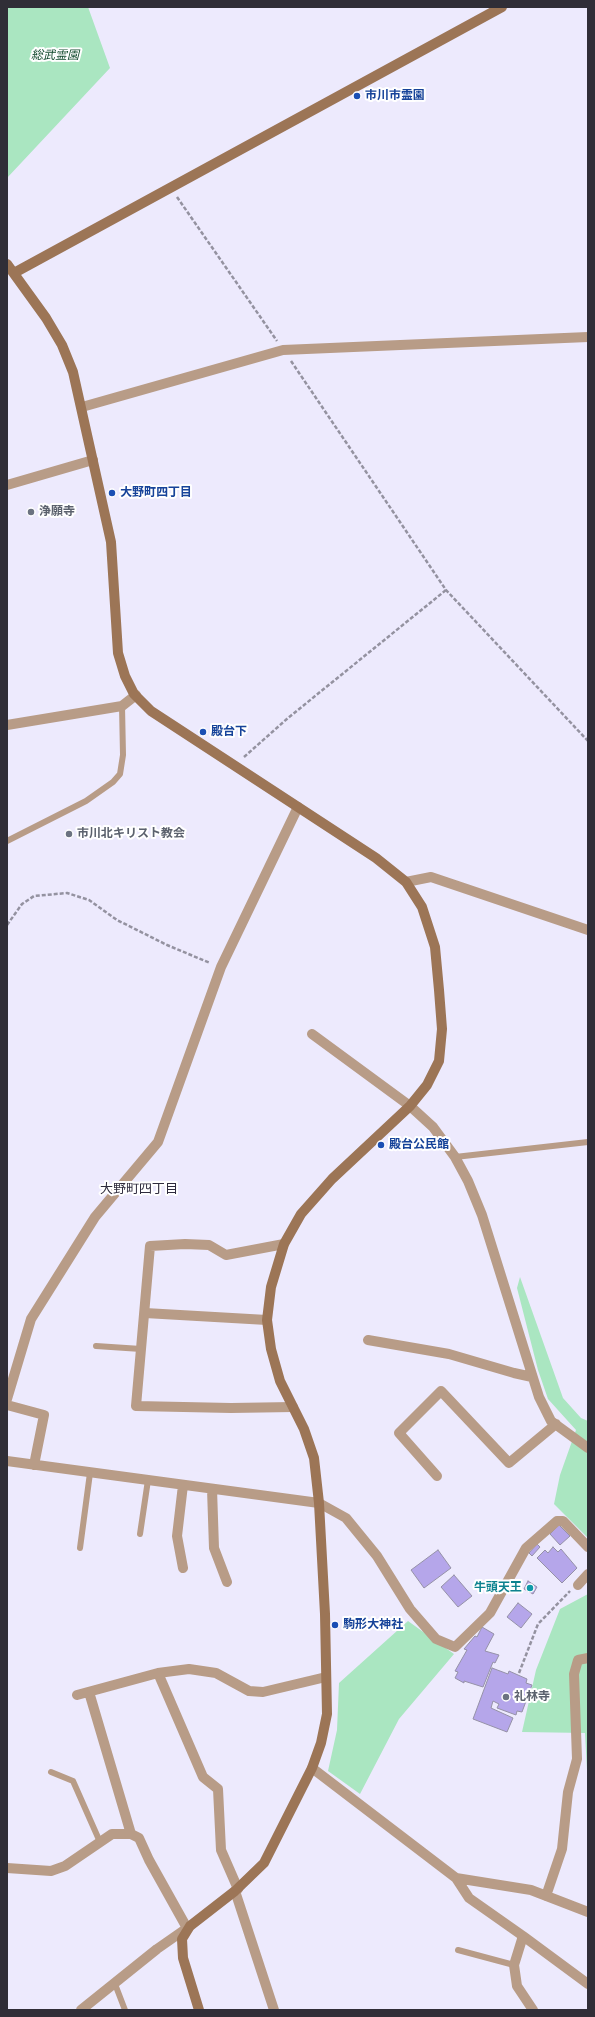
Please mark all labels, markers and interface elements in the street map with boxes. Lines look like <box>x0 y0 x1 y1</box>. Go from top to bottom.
park label: 総武霊園 <box>31 49 79 63</box>
place label: 市川市霊園 <box>365 89 425 103</box>
marker: 市川市霊園 <box>352 91 362 101</box>
place label: 大野町四丁目 <box>120 486 192 500</box>
marker: 大野町四丁目 <box>107 488 117 498</box>
place label: 浄願寺 <box>39 505 75 519</box>
marker: 浄願寺 <box>26 507 36 517</box>
place label: 殿台下 <box>211 725 247 739</box>
marker: 殿台下 <box>198 727 208 737</box>
place label: 市川北キリスト教会 <box>77 827 185 841</box>
marker: 市川北キリスト教会 <box>64 829 74 839</box>
place label: 殿台公民館 <box>389 1138 449 1152</box>
marker: 殿台公民館 <box>376 1140 386 1150</box>
district label: 大野町四丁目 <box>100 1181 178 1197</box>
place label: 牛頭天王 <box>474 1581 522 1595</box>
marker: 牛頭天王 <box>525 1583 535 1593</box>
place label: 駒形大神社 <box>343 1618 403 1632</box>
marker: 駒形大神社 <box>330 1620 340 1630</box>
place label: 礼林寺 <box>514 1690 550 1704</box>
marker: 礼林寺 <box>501 1692 511 1702</box>

